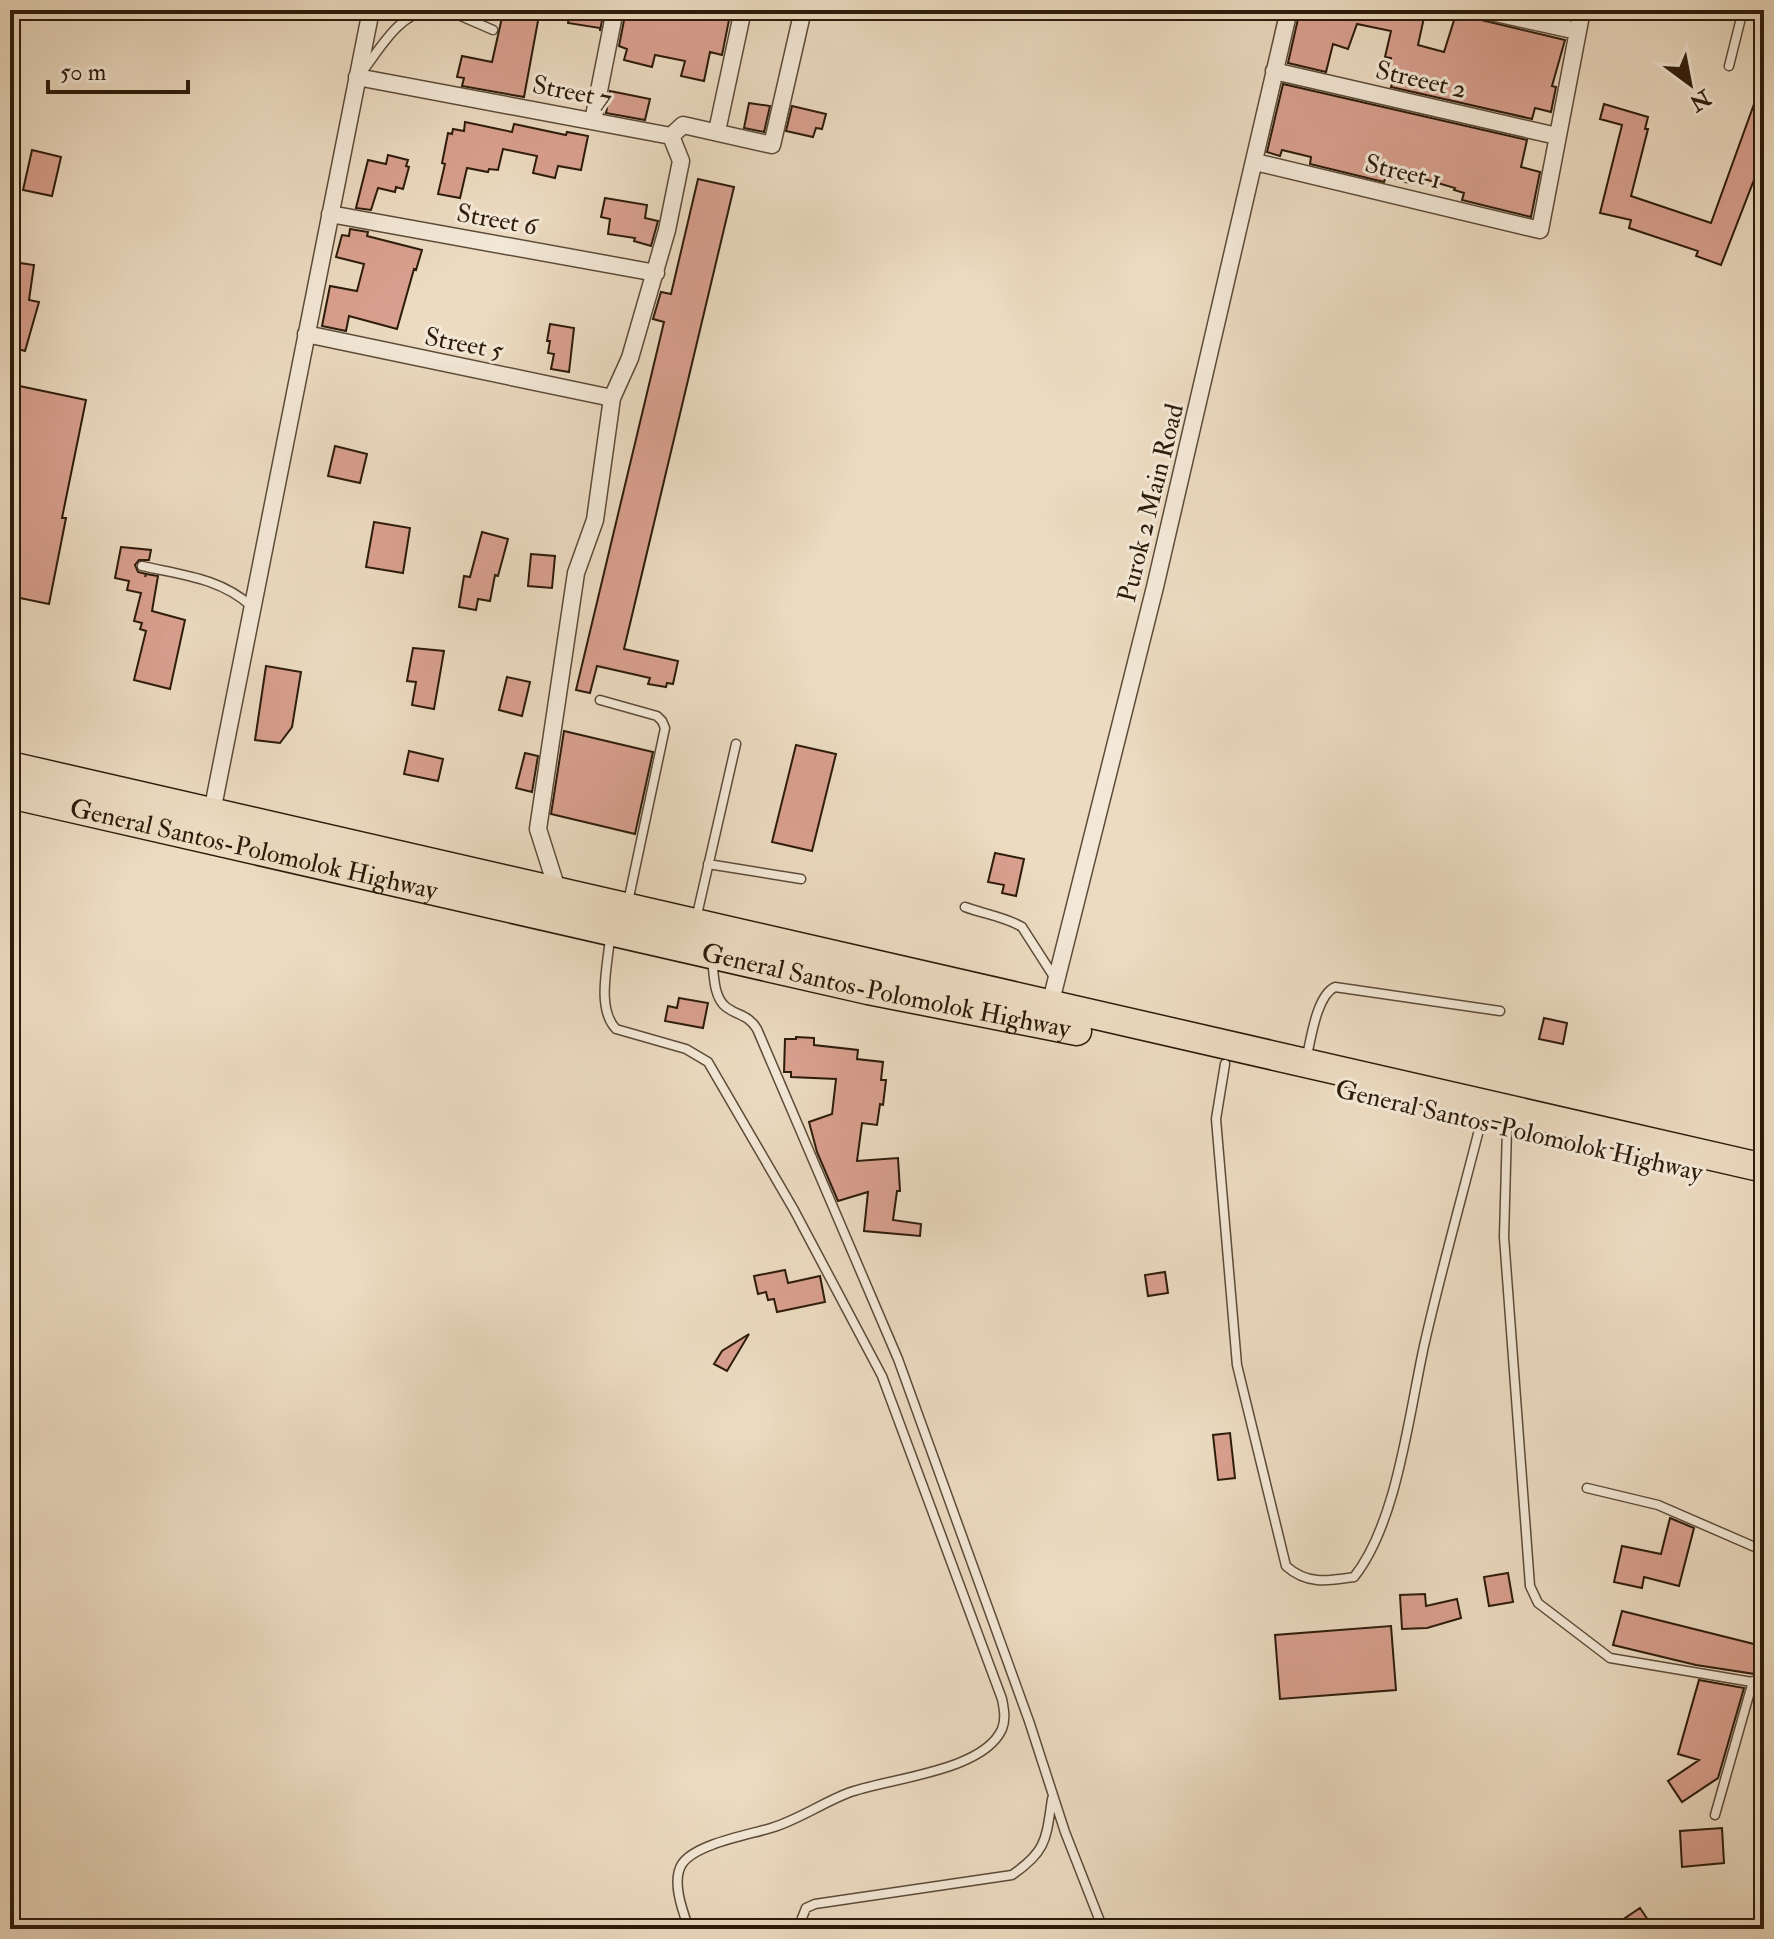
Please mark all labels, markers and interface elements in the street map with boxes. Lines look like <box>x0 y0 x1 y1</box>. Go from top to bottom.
scale bar <box>48 44 188 94</box>
north arrow <box>1650 44 1730 124</box>
street label: Streeet 2 <box>1372 54 1470 106</box>
text: 50 m <box>60 57 107 88</box>
street label: Street 7 <box>530 69 614 115</box>
text: N <box>1684 82 1717 117</box>
street label: Street 1 <box>1362 148 1444 196</box>
street label: Street 6 <box>454 197 542 243</box>
street label: Street 5 <box>422 321 507 367</box>
street label: Purok 2 Main Road <box>1111 400 1191 605</box>
street label: General Santos-Polomolok Highway <box>67 792 441 907</box>
street label: General Santos-Polomolok Highway <box>698 936 1074 1045</box>
street label: General Santos-Polomolok Highway <box>1332 1073 1706 1189</box>

